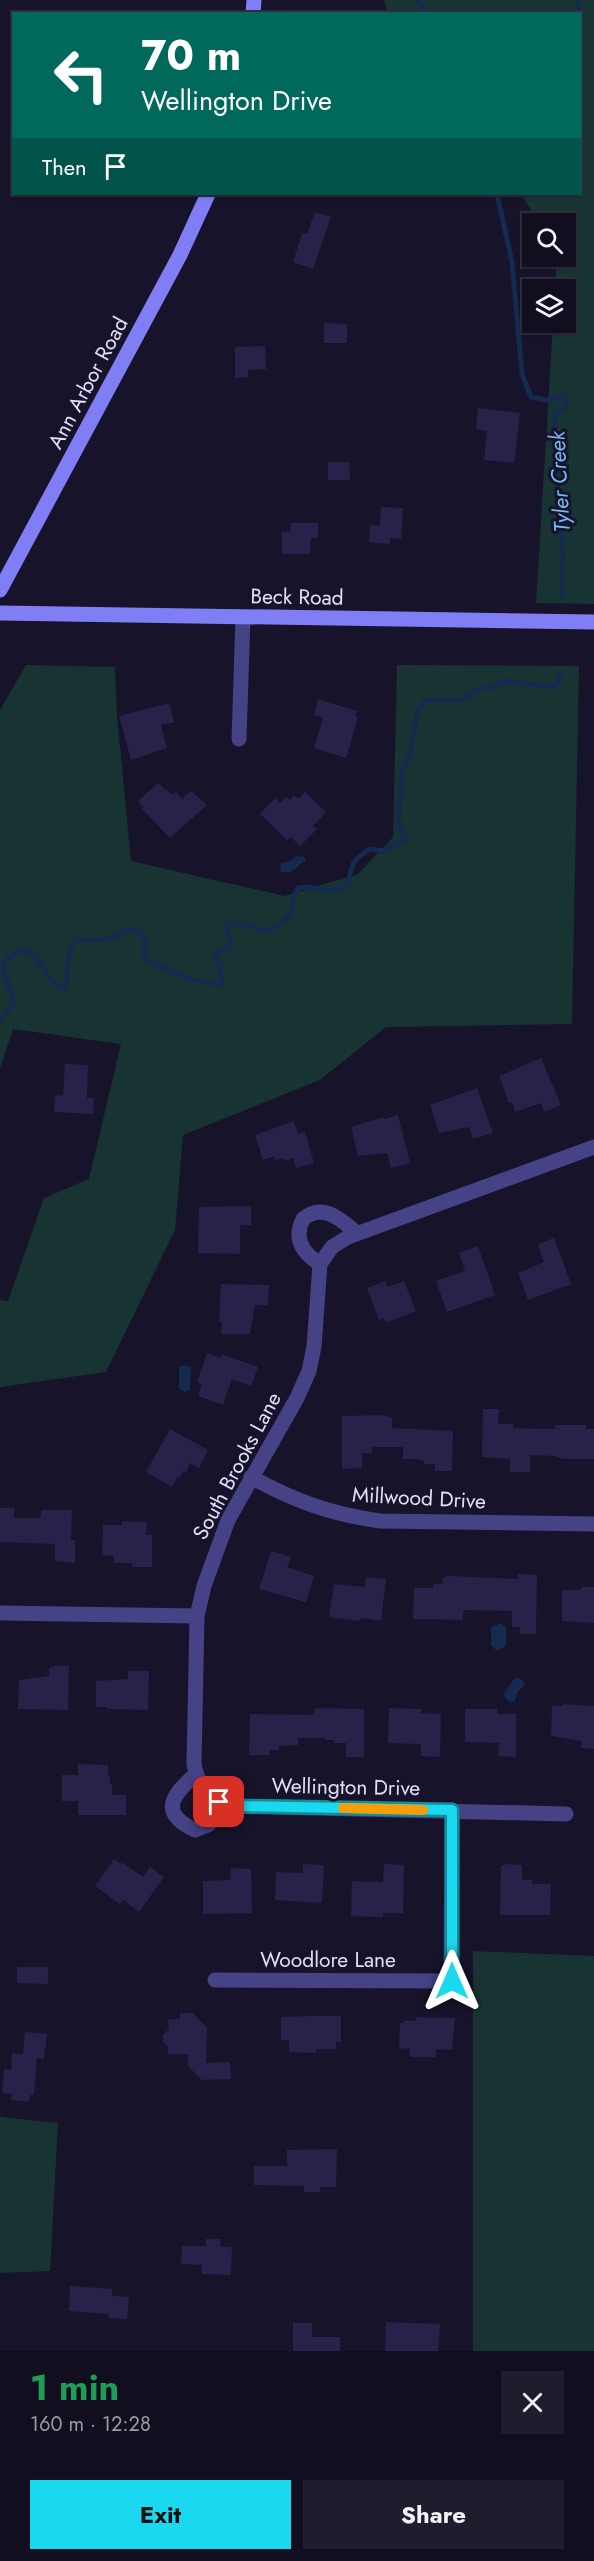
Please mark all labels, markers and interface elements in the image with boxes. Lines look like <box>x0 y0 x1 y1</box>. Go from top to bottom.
text: 70 m <box>141 25 241 86</box>
icon: left <box>42 36 120 114</box>
text: Wellington Drive <box>141 81 332 120</box>
icon: arrive <box>99 150 132 183</box>
text: Then <box>42 151 87 183</box>
map controls <box>522 213 576 333</box>
button: search <box>522 213 576 267</box>
button: layers <box>522 279 576 333</box>
street label: Ann Arbor Road <box>41 312 135 454</box>
water label: Tyler Creek <box>540 429 578 534</box>
street label: Beck Road <box>250 581 344 613</box>
street label: South Brooks Lane <box>185 1387 289 1545</box>
street label: Millwood Drive <box>351 1480 487 1516</box>
street label: Wellington Drive <box>271 1771 421 1803</box>
pin <box>193 1776 244 1827</box>
icon: arrive <box>202 1785 235 1818</box>
street label: Woodlore Lane <box>260 1945 396 1975</box>
position arrow <box>420 1949 484 2013</box>
text: 1 min <box>30 2361 119 2413</box>
button: close <box>501 2371 564 2434</box>
text: 160 m · 12:28 <box>30 2410 151 2439</box>
button: Exit <box>30 2480 291 2549</box>
button: Share <box>303 2480 564 2549</box>

